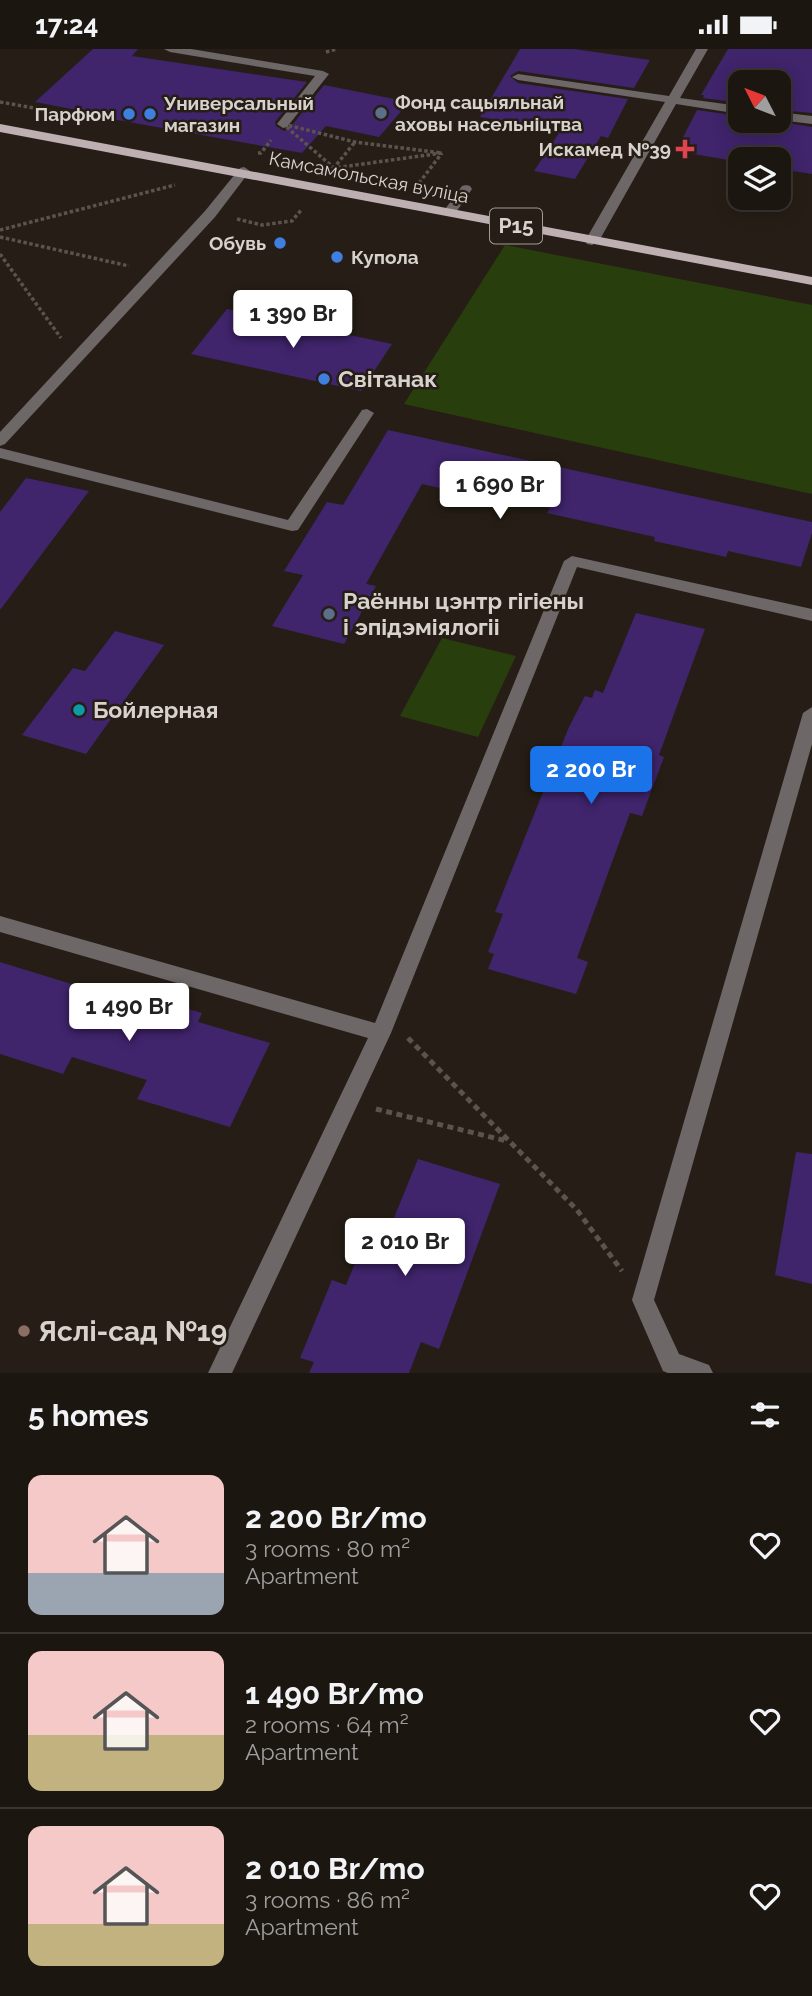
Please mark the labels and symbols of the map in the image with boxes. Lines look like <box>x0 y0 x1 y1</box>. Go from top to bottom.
north arrow <box>728 70 791 133</box>
place label: Фонд сацыяльнай аховы насельніцтва <box>395 91 582 135</box>
place label: Универсальный магазин <box>163 92 314 136</box>
place label: Парфюм <box>35 103 115 125</box>
marker: Фонд сацыяльнай аховы насельніцтва <box>373 105 389 121</box>
marker: Парфюм <box>121 106 137 122</box>
marker: Универсальный магазин <box>142 106 158 122</box>
place label: Искамед №39 <box>539 138 671 160</box>
marker: Искамед №39 <box>677 141 693 157</box>
street label: Камсамольская вуліца <box>267 147 471 207</box>
road number: Р15 <box>490 209 542 243</box>
place label: Обувь <box>209 232 266 254</box>
marker: Обувь <box>272 235 288 251</box>
place label: Купола <box>351 246 419 268</box>
marker: Купола <box>329 249 345 265</box>
pin: 1 390 Br <box>221 291 365 350</box>
place label: Світанак <box>338 365 437 392</box>
marker: Світанак <box>316 371 332 387</box>
pin: 1 690 Br <box>428 461 572 521</box>
place label: Раённы цэнтр гігіены і эпідэміялогіі <box>343 587 584 640</box>
marker: Раённы цэнтр гігіены і эпідэміялогіі <box>321 606 337 622</box>
place label: Бойлерная <box>93 696 218 723</box>
marker: Бойлерная <box>71 702 87 718</box>
pin: 2 200 Br <box>519 747 663 806</box>
pin: 1 490 Br <box>57 983 201 1043</box>
pin: 2 010 Br <box>333 1219 477 1278</box>
place label: Яслі-сад №19 <box>38 1315 227 1348</box>
marker: Яслі-сад №19 <box>16 1323 32 1339</box>

